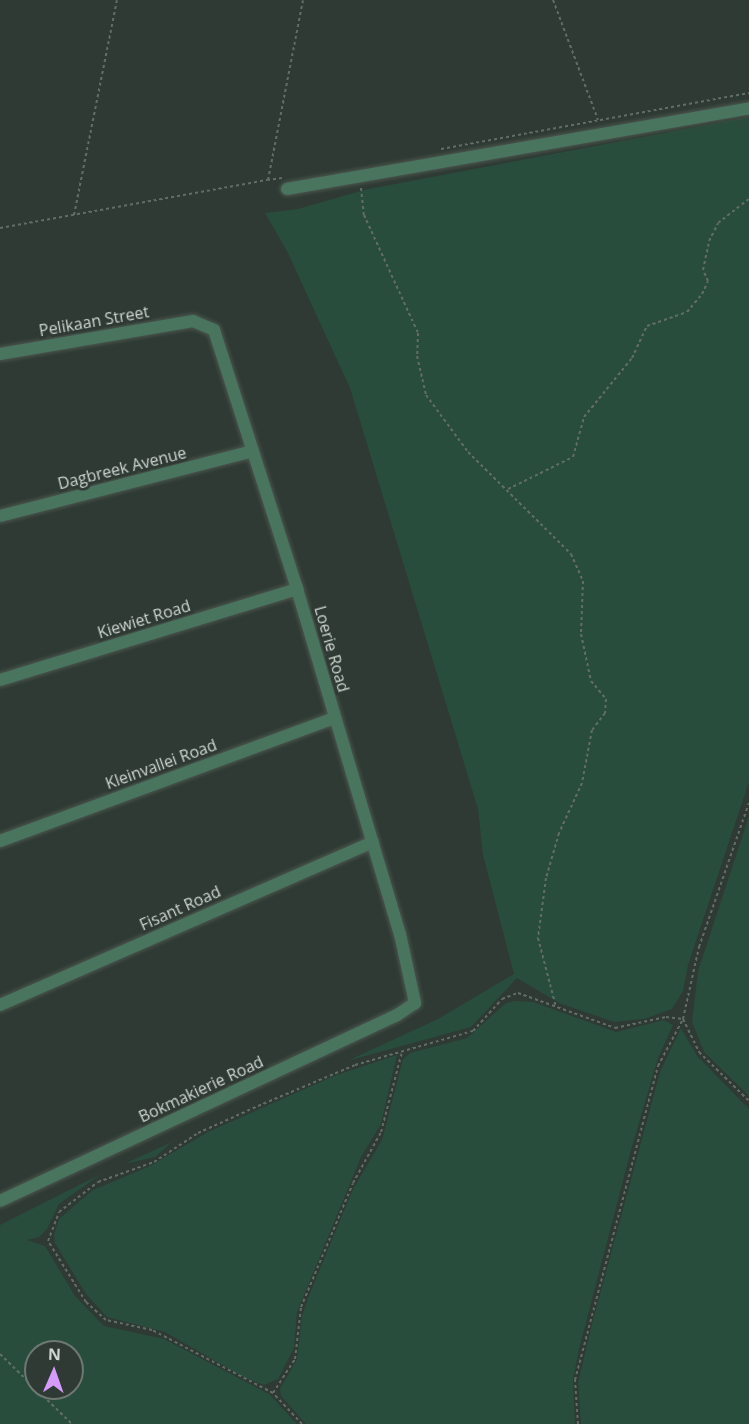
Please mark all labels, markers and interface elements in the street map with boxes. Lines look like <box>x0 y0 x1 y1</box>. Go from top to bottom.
street label: Pelikaan Street <box>37 302 151 340</box>
street label: Dagbreek Avenue <box>56 443 188 493</box>
street label: Kiewiet Road <box>95 596 193 642</box>
street label: Loerie Road <box>311 604 353 694</box>
street label: Kleinvallei Road <box>103 735 219 793</box>
street label: Fisant Road <box>137 882 223 934</box>
street label: Bokmakierie Road <box>136 1052 266 1126</box>
north arrow <box>24 1340 84 1400</box>
text: N <box>48 1343 61 1365</box>

